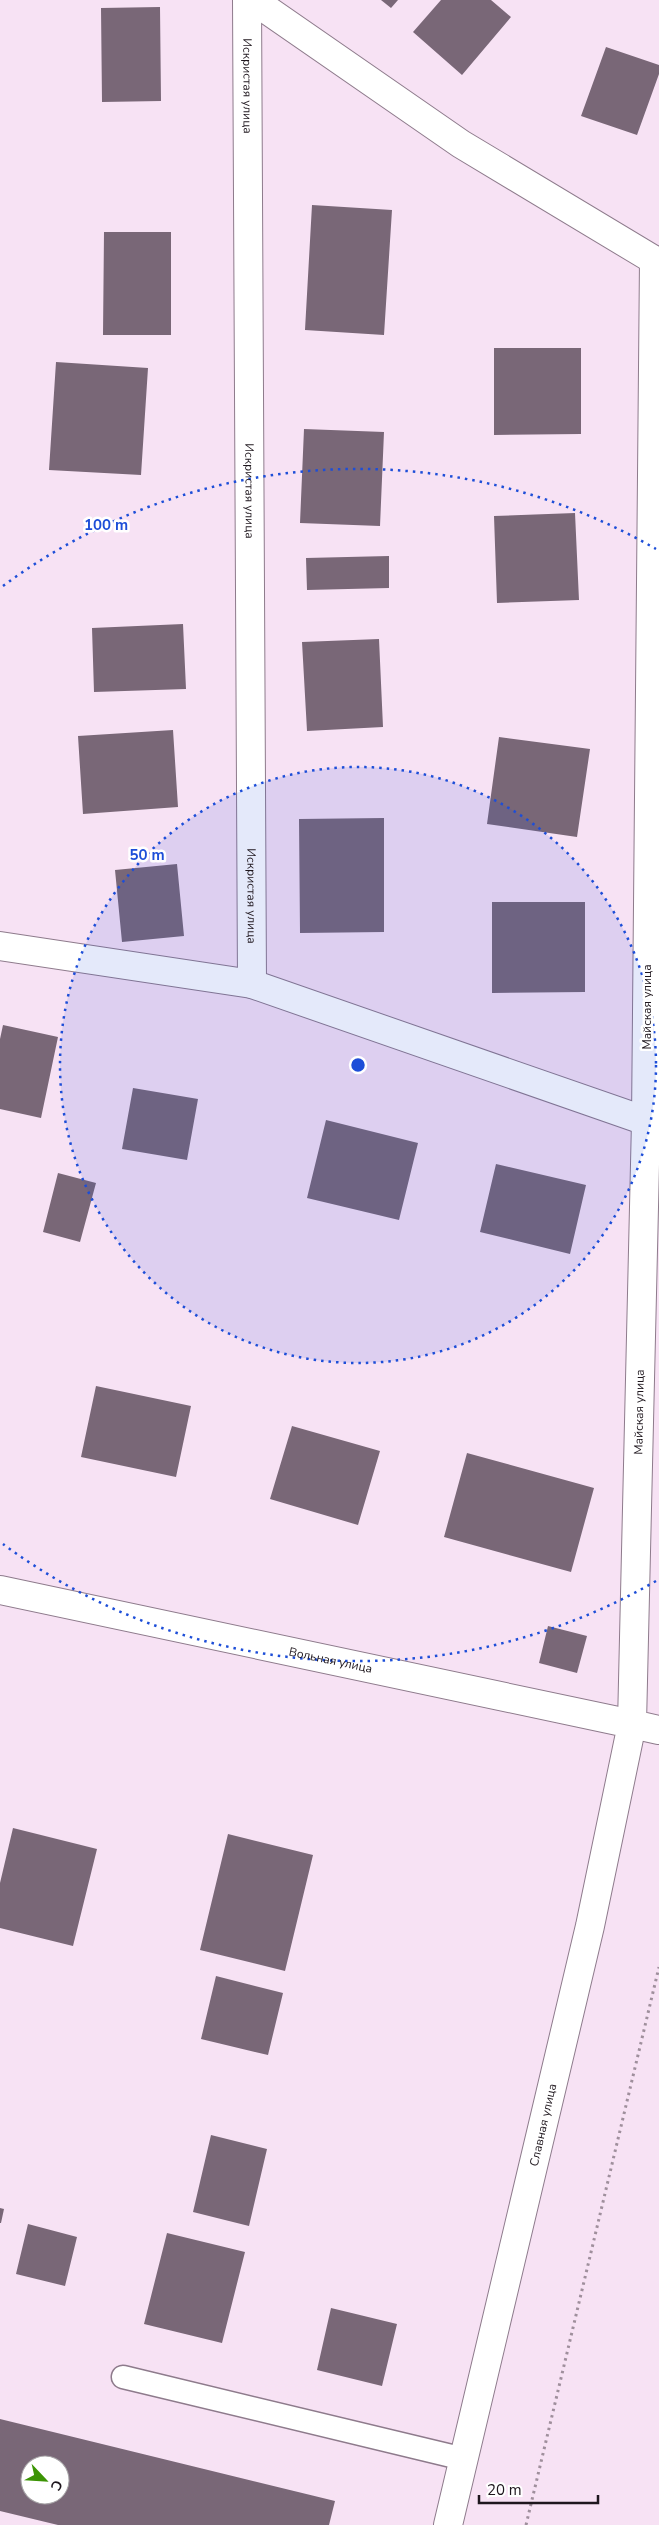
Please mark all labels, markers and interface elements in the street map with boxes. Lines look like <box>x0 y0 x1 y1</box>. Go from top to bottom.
street label: Искристая улица <box>239 38 256 134</box>
street label: Искристая улица <box>241 443 258 539</box>
text: 100 m <box>84 515 128 535</box>
text: 50 m <box>129 845 165 865</box>
street label: Искристая улица <box>243 848 260 944</box>
street label: Майская улица <box>639 964 655 1050</box>
centre of rings <box>349 1056 367 1074</box>
street label: Майская улица <box>630 1369 648 1455</box>
street label: Вольная улица <box>288 1643 374 1677</box>
street label: Славная улица <box>526 2082 560 2168</box>
north arrow <box>20 2455 70 2505</box>
scale bar <box>479 2472 598 2504</box>
text: С <box>46 2477 67 2494</box>
text: 20 m <box>487 2480 522 2500</box>

